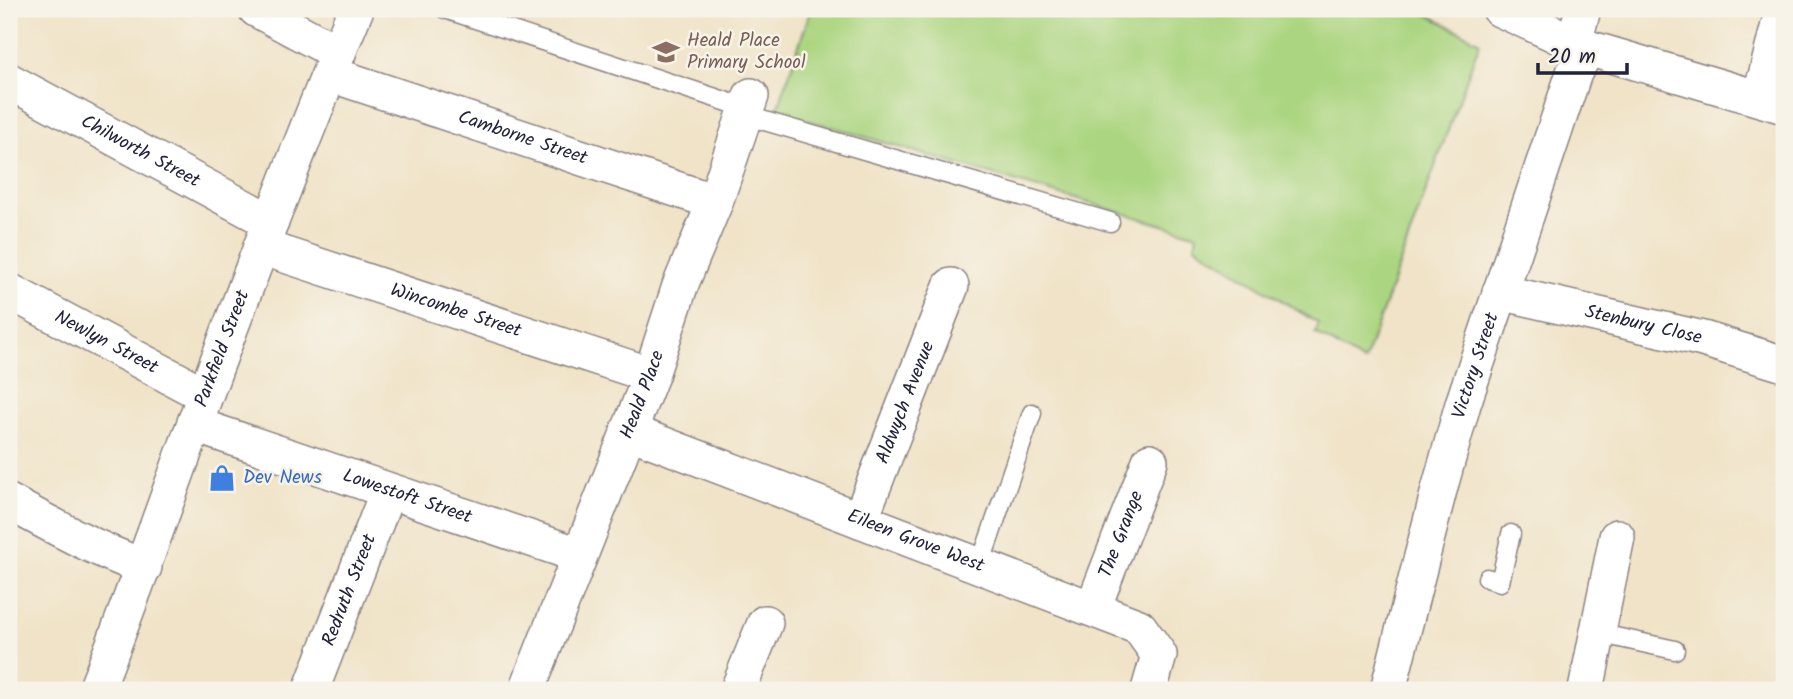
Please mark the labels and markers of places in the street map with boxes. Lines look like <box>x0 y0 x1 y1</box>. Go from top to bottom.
place label: Heald Place Primary School <box>687 26 806 78</box>
school or university icon: Heald Place Primary School <box>651 37 681 67</box>
shop icon: Dev News <box>207 463 237 493</box>
place label: Dev News <box>243 463 322 493</box>

